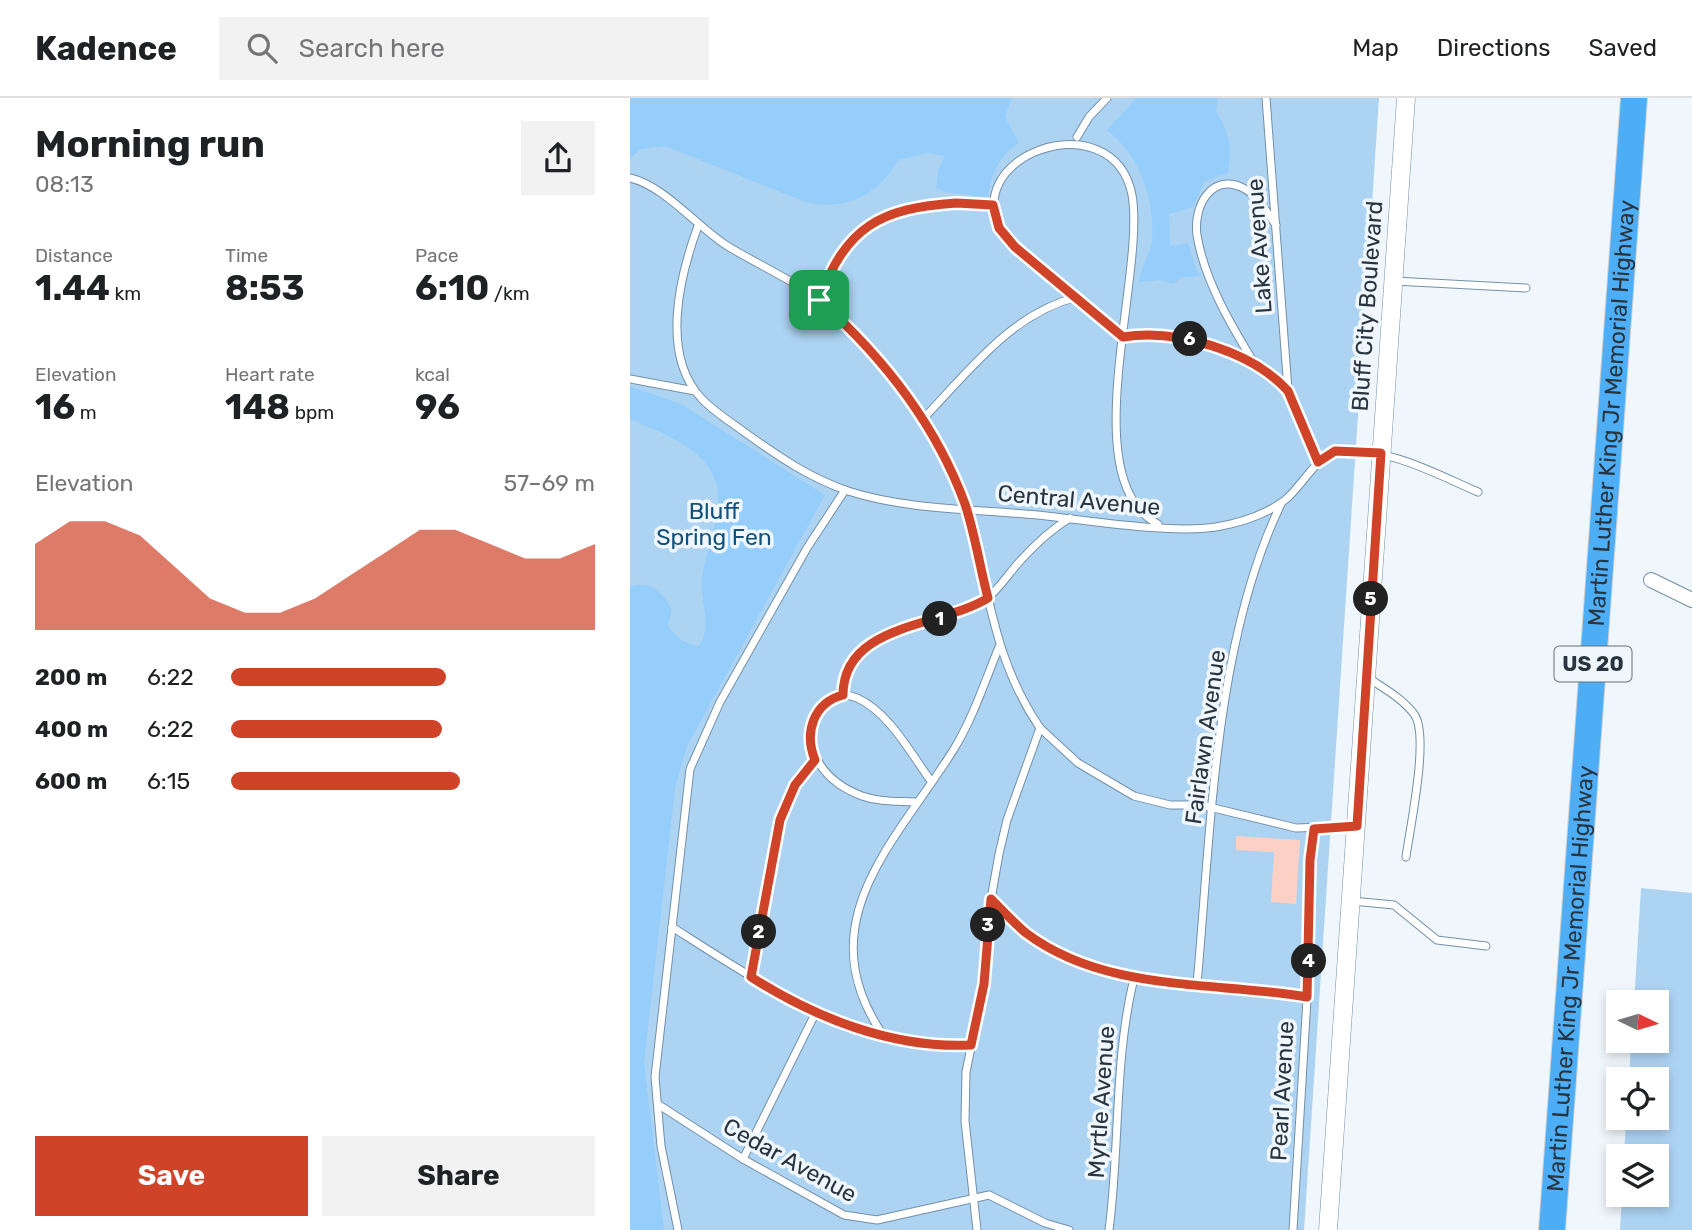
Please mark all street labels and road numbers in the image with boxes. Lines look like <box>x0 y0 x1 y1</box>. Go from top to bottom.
street label: Lake Avenue <box>1240 177 1278 315</box>
street label: Martin Luther King Jr Memorial Highway <box>1582 199 1641 627</box>
street label: Bluff City Boulevard <box>1346 200 1388 412</box>
street label: Central Avenue <box>996 479 1162 521</box>
road number: US 20 <box>1555 646 1632 682</box>
street label: Fairlawn Avenue <box>1179 648 1231 826</box>
street label: Martin Luther King Jr Memorial Highway <box>1541 764 1600 1193</box>
street label: Pearl Avenue <box>1264 1020 1300 1162</box>
street label: Myrtle Avenue <box>1082 1025 1120 1179</box>
street label: Cedar Avenue <box>718 1112 862 1208</box>

